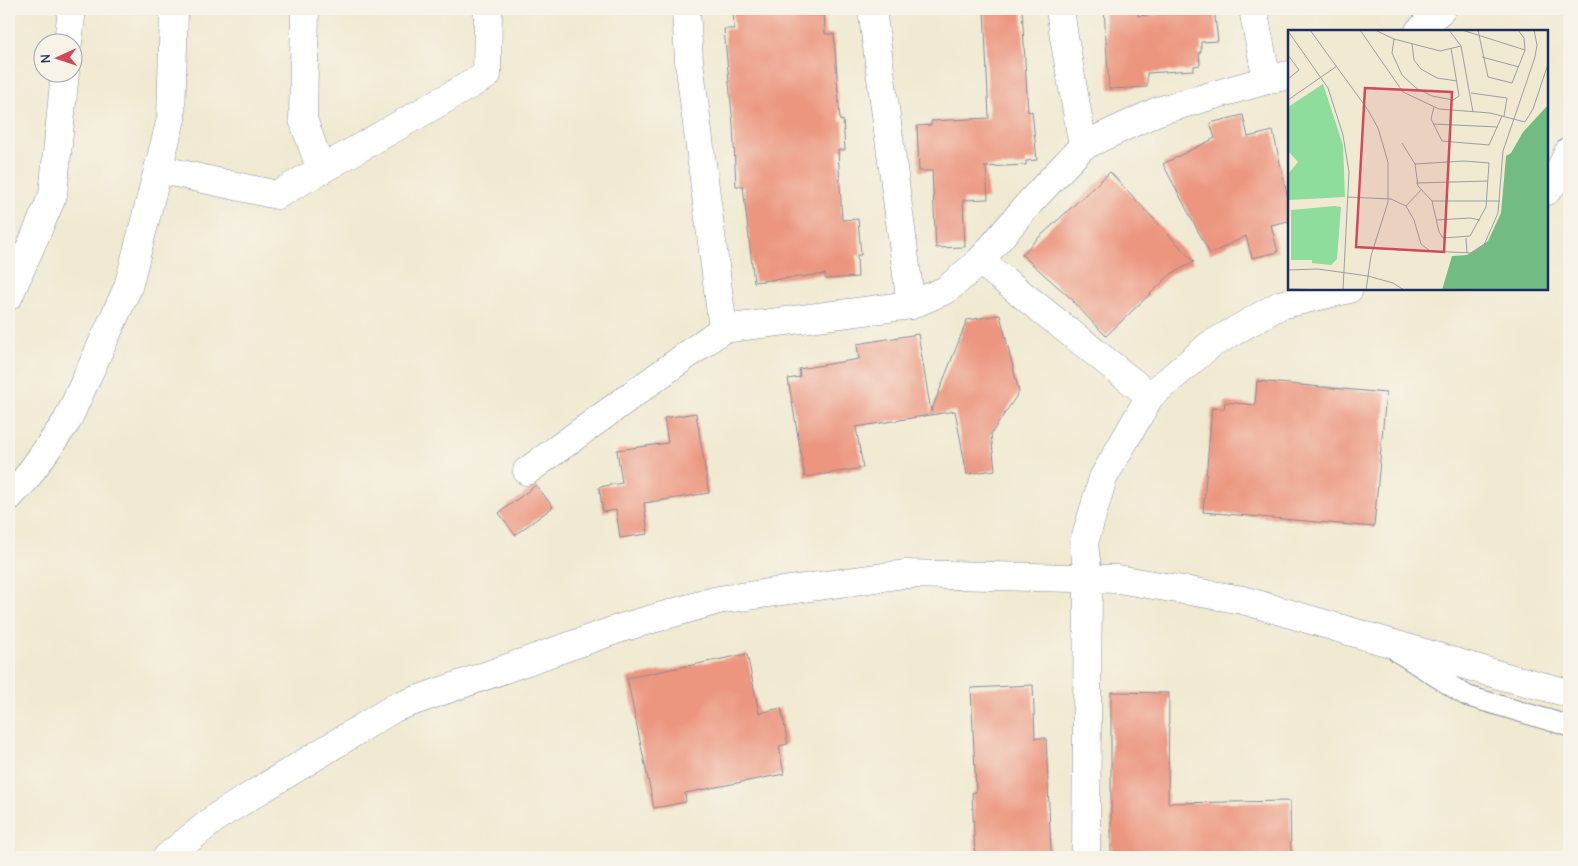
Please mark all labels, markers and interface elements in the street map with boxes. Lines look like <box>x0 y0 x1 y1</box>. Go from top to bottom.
inset map <box>1288 30 1548 290</box>
north arrow <box>32 32 82 82</box>
text: N <box>37 54 54 64</box>

